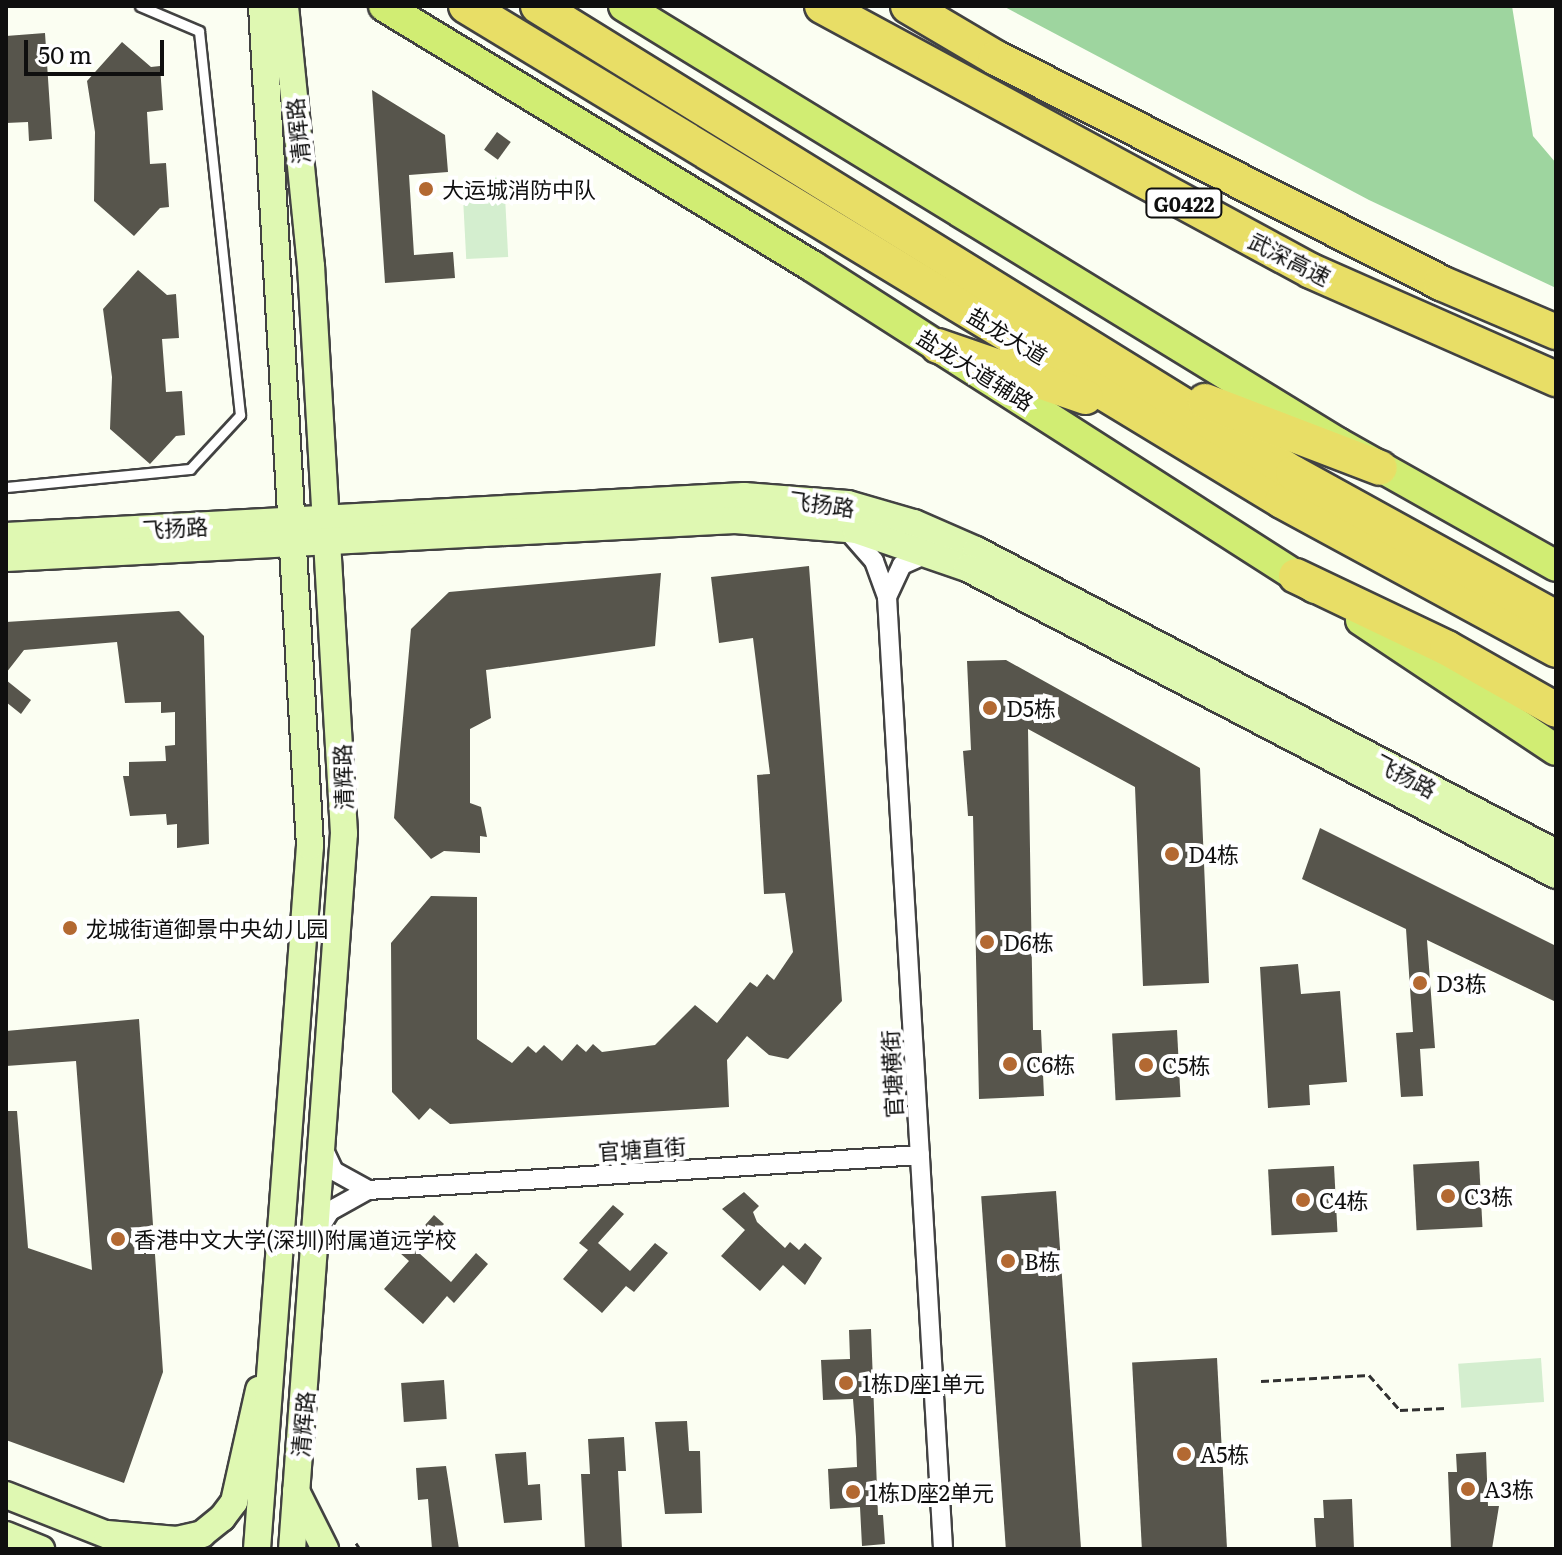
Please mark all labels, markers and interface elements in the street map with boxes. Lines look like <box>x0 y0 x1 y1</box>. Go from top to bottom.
scale bar <box>28 24 168 74</box>
text: 50 m <box>38 36 92 71</box>
street label: 清辉路 <box>280 97 314 165</box>
place label: 大运城消防中队 <box>442 176 596 202</box>
marker: 大运城消防中队 <box>417 180 435 198</box>
road number: G0422 <box>1144 187 1224 219</box>
street label: 武深高速 <box>1245 226 1335 290</box>
street label: 盐龙大道 <box>963 301 1053 369</box>
street label: 盐龙大道辅路 <box>913 323 1039 415</box>
street label: 飞扬路 <box>787 485 857 521</box>
street label: 飞扬路 <box>141 512 209 542</box>
place label: D5栋 <box>1006 695 1056 721</box>
marker: D5栋 <box>981 699 999 717</box>
street label: 清辉路 <box>328 744 356 810</box>
street label: 飞扬路 <box>1371 748 1441 802</box>
place label: D4栋 <box>1188 841 1239 867</box>
marker: D4栋 <box>1163 845 1181 863</box>
place label: 龙城街道御景中央幼儿园 <box>86 915 328 941</box>
marker: 龙城街道御景中央幼儿园 <box>61 919 79 937</box>
place label: D6栋 <box>1003 929 1054 955</box>
marker: D6栋 <box>978 933 996 951</box>
place label: D3栋 <box>1436 970 1487 996</box>
marker: D3栋 <box>1411 974 1429 992</box>
street label: 官塘横街 <box>876 1029 906 1119</box>
place label: C6栋 <box>1026 1051 1075 1077</box>
place label: C5栋 <box>1162 1052 1211 1078</box>
marker: C6栋 <box>1001 1055 1019 1073</box>
marker: C5栋 <box>1137 1056 1155 1074</box>
street label: 官塘直街 <box>597 1132 687 1164</box>
place label: C3栋 <box>1464 1183 1513 1209</box>
place label: C4栋 <box>1319 1187 1368 1213</box>
marker: C3栋 <box>1439 1187 1457 1205</box>
marker: C4栋 <box>1294 1191 1312 1209</box>
place label: 香港中文大学(深圳)附属道远学校 <box>134 1226 457 1252</box>
marker: 香港中文大学(深圳)附属道远学校 <box>109 1230 127 1248</box>
place label: B栋 <box>1024 1248 1061 1274</box>
marker: B栋 <box>999 1252 1017 1270</box>
place label: 1栋D座1单元 <box>862 1370 985 1396</box>
marker: 1栋D座1单元 <box>837 1374 855 1392</box>
street label: 清辉路 <box>286 1390 318 1458</box>
place label: A5栋 <box>1200 1441 1249 1467</box>
marker: A5栋 <box>1175 1445 1193 1463</box>
place label: A3栋 <box>1484 1476 1534 1502</box>
place label: 1栋D座2单元 <box>869 1479 994 1505</box>
marker: A3栋 <box>1459 1480 1477 1498</box>
marker: 1栋D座2单元 <box>844 1483 862 1501</box>

